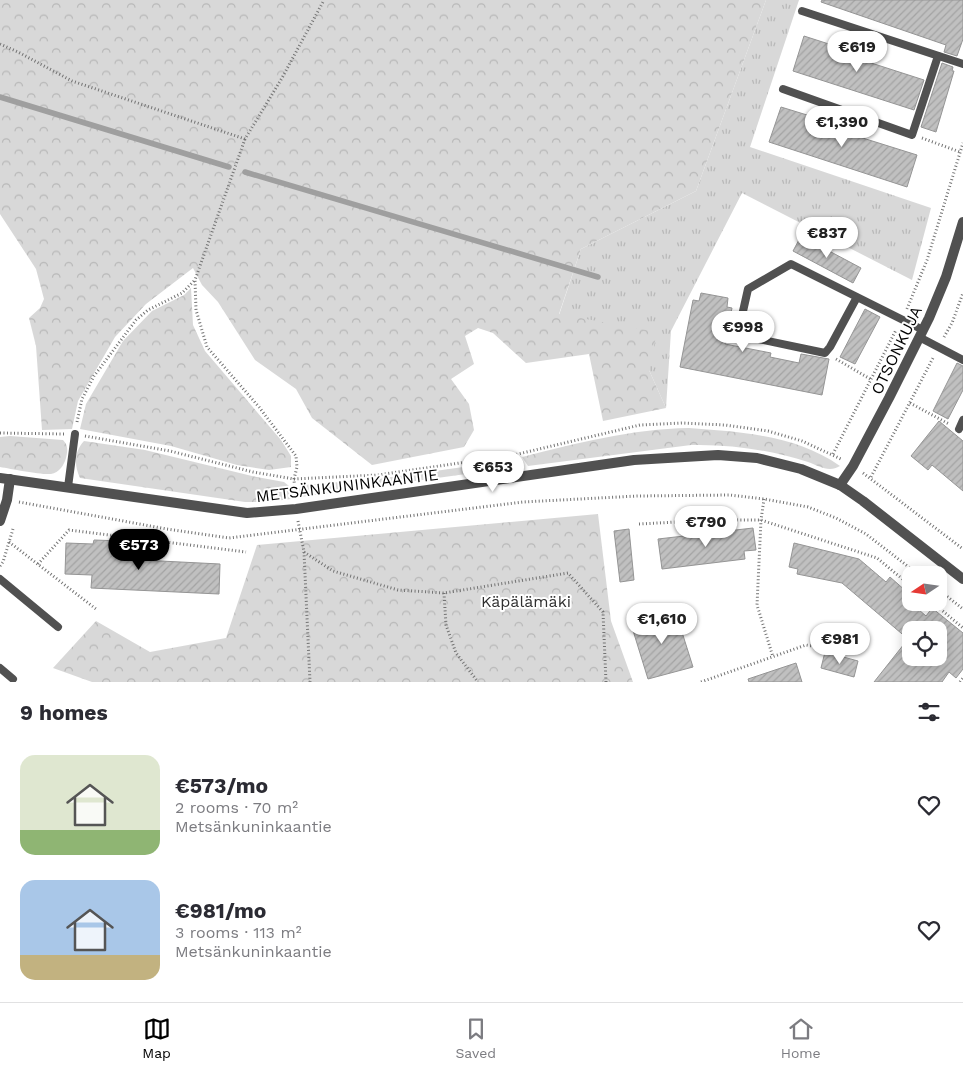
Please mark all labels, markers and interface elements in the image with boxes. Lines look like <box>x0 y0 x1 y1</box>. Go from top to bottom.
pin: €619 <box>827 30 887 73</box>
text: €619 <box>838 37 876 56</box>
pin: €1,390 <box>801 106 883 148</box>
text: €1,390 <box>816 112 868 131</box>
pin: €837 <box>797 216 857 259</box>
text: €837 <box>807 223 847 242</box>
street label: OTSONKUJA <box>867 303 926 397</box>
pin: €998 <box>713 310 773 353</box>
text: €998 <box>723 317 763 336</box>
pin: €653 <box>463 450 523 493</box>
text: €653 <box>473 457 513 476</box>
street label: METSÄNKUNINKAANTIE <box>255 465 439 506</box>
pin: €790 <box>676 506 736 548</box>
text: €790 <box>685 512 727 531</box>
pin: €573 <box>109 528 169 571</box>
text: €573 <box>119 535 159 554</box>
north arrow <box>902 566 948 611</box>
map controls <box>902 566 947 666</box>
park label: Käpälämäki <box>481 592 571 611</box>
pin: €1,610 <box>621 602 703 645</box>
text: €1,610 <box>637 609 687 628</box>
button: locate <box>902 621 947 666</box>
pin: €981 <box>810 622 870 665</box>
text: €981 <box>821 629 859 648</box>
icon: filters <box>915 698 943 726</box>
text: 9 homes <box>20 700 108 725</box>
text: €573/mo <box>175 773 268 798</box>
icon: home <box>60 775 120 835</box>
icon: heart <box>915 791 943 819</box>
text: 2 rooms · 70 m² <box>175 798 298 817</box>
text: Metsänkuninkaantie <box>175 817 332 836</box>
text: €981/mo <box>175 898 266 923</box>
icon: home <box>60 900 120 960</box>
icon: heart <box>915 916 943 944</box>
text: 3 rooms · 113 m² <box>175 923 302 942</box>
text: Metsänkuninkaantie <box>175 942 332 961</box>
tab: Map <box>142 1015 171 1061</box>
tab: Saved <box>455 1015 496 1061</box>
tab: Home <box>781 1015 821 1061</box>

